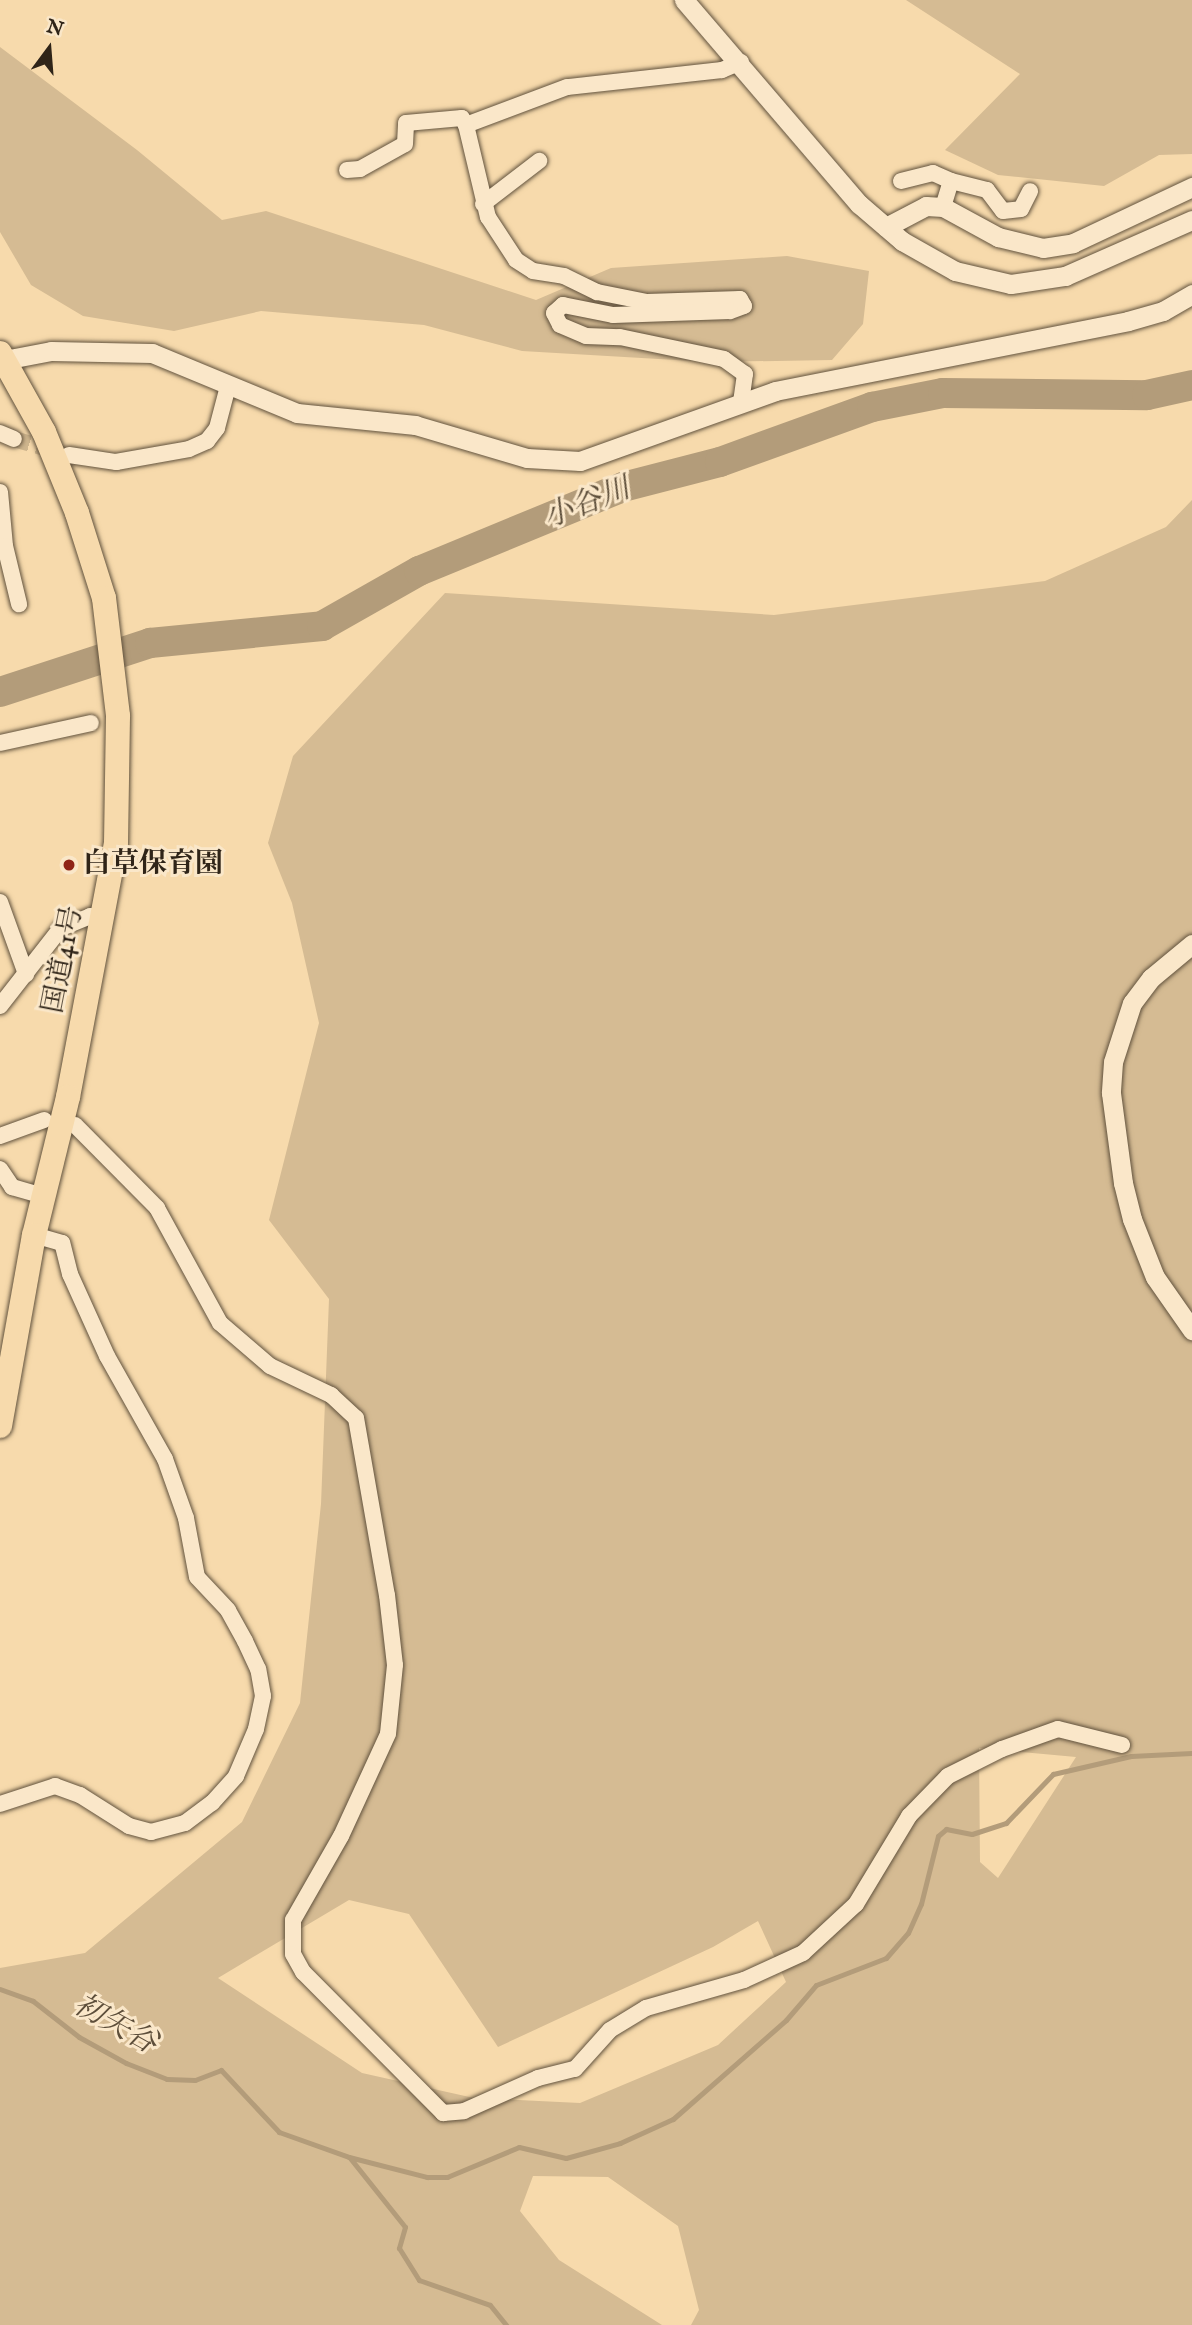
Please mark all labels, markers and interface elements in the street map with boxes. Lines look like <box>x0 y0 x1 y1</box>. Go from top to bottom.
north arrow <box>14 14 84 84</box>
text: N <box>44 15 66 43</box>
water label: 小谷川 <box>539 471 635 537</box>
place label: 白草保育園 <box>83 848 223 882</box>
marker: 白草保育園 <box>61 857 77 873</box>
street label: 国道41号 <box>37 904 91 1016</box>
water label: 初矢谷 <box>67 1987 163 2063</box>

